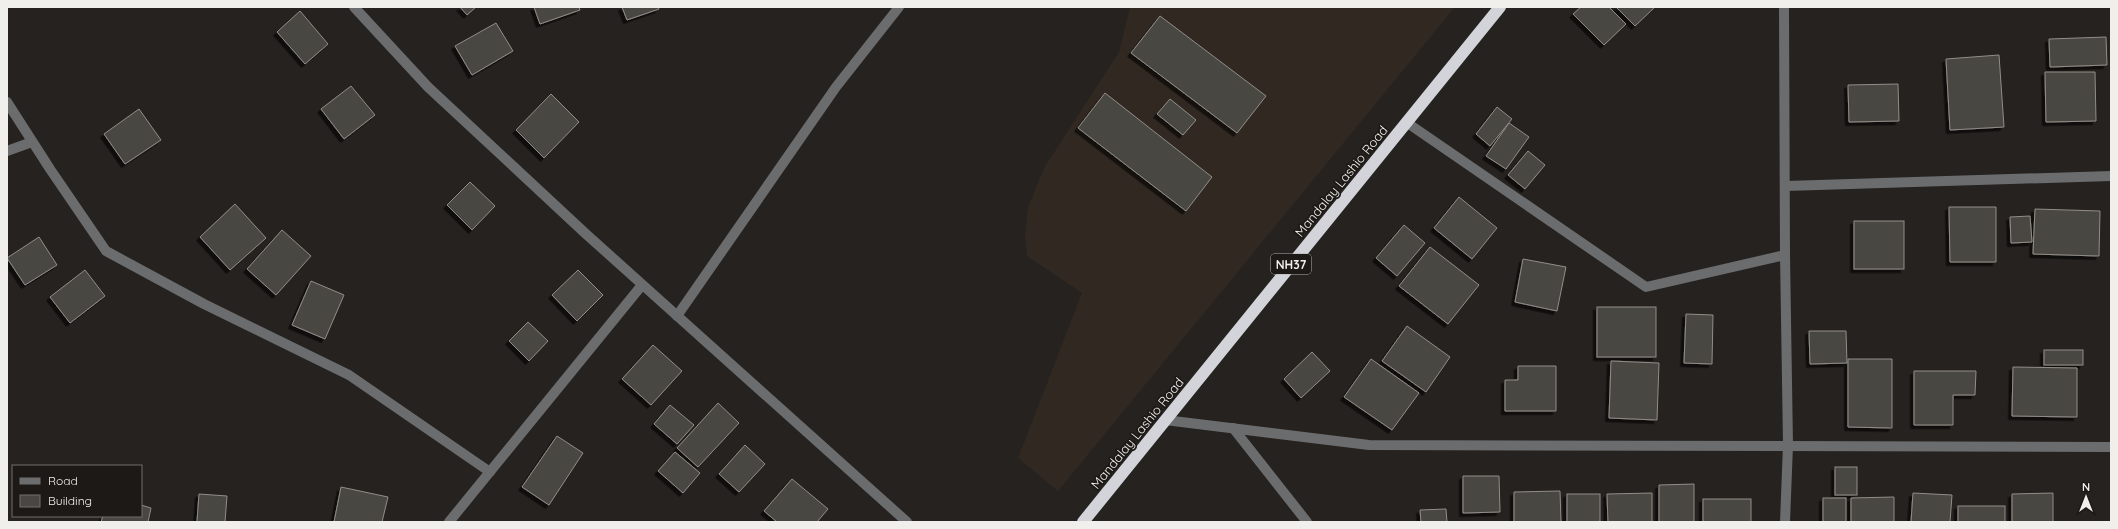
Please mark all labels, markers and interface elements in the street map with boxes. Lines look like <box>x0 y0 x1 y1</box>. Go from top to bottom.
street label: Mandalay Lashio Road <box>1291 122 1391 240</box>
road number: NH37 <box>1271 254 1311 274</box>
street label: Mandalay Lashio Road <box>1087 374 1187 492</box>
legend <box>12 465 142 517</box>
text: Road <box>48 473 78 488</box>
north arrow <box>2066 477 2106 517</box>
text: N <box>2082 480 2090 494</box>
text: Building <box>48 493 92 508</box>

